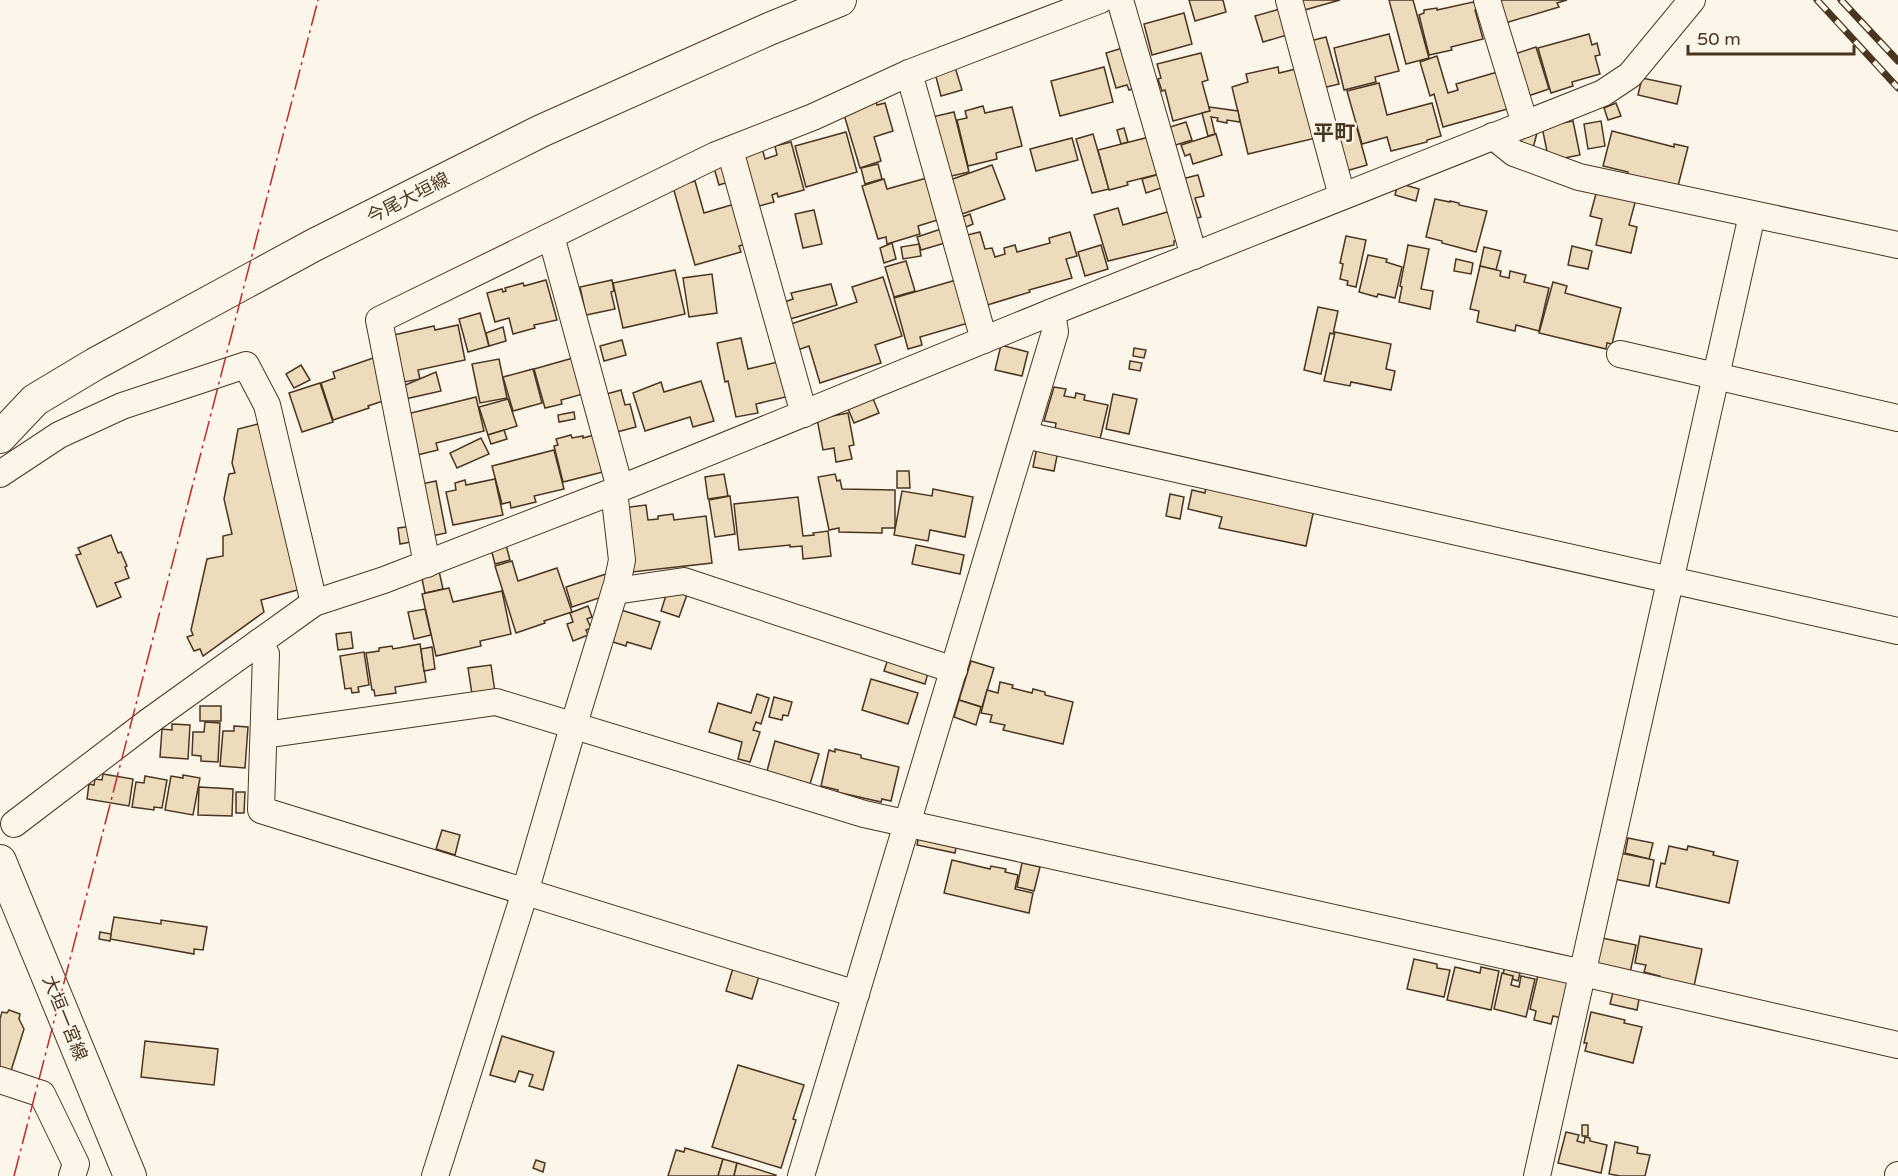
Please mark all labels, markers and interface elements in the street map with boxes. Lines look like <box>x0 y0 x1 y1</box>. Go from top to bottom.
scale bar <box>1688 18 1854 56</box>
text: 50 m <box>1697 28 1741 50</box>
district label: 平町 <box>1313 121 1355 146</box>
street label: 今尾大垣線 <box>363 168 453 228</box>
street label: 大垣一宮線 <box>38 972 92 1064</box>

